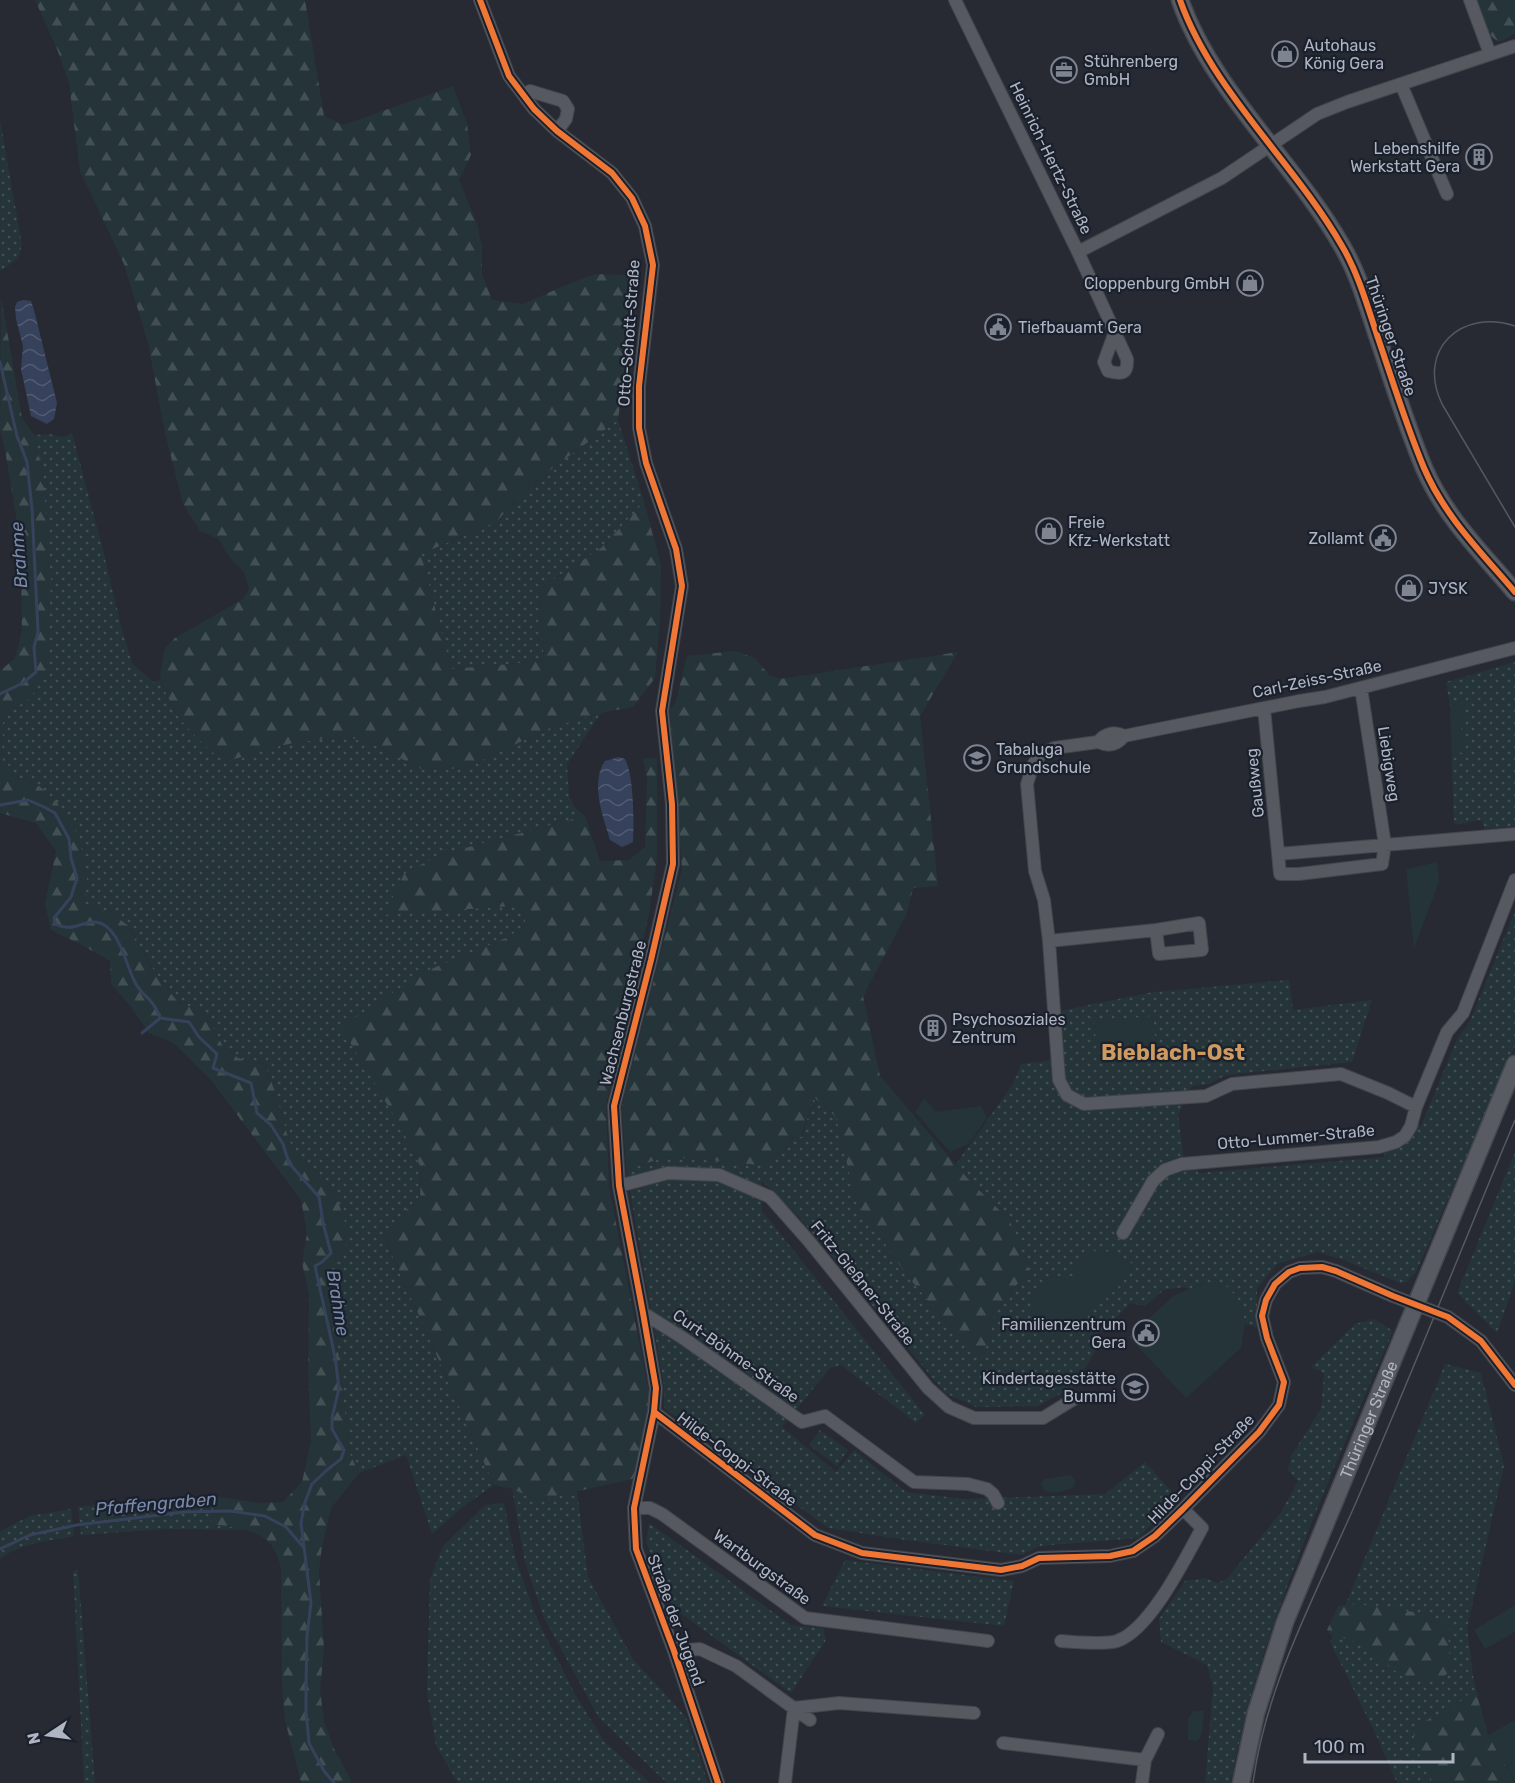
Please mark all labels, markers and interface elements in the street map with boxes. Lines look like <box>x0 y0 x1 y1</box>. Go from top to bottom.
place label: Autohaus König Gera <box>1304 36 1384 73</box>
shop icon: Autohaus König Gera <box>1270 39 1300 69</box>
place label: Stührenberg GmbH <box>1084 52 1178 89</box>
office icon: Stührenberg GmbH <box>1049 55 1079 85</box>
street label: Heinrich-Hertz-Straße <box>1006 79 1096 237</box>
place label: Lebenshilfe Werkstatt Gera <box>1350 139 1460 176</box>
building icon: Lebenshilfe Werkstatt Gera <box>1464 142 1494 172</box>
street label: Otto-Schott-Straße <box>614 259 644 407</box>
shop icon: Cloppenburg GmbH <box>1235 268 1265 298</box>
place label: Cloppenburg GmbH <box>1084 274 1230 293</box>
street label: Thüringer Straße <box>1362 274 1420 398</box>
public building icon: Tiefbauamt Gera <box>983 312 1013 342</box>
place label: Tiefbauamt Gera <box>1018 318 1142 337</box>
place label: Freie Kfz-Werkstatt <box>1068 513 1170 550</box>
shop icon: Freie Kfz-Werkstatt <box>1034 516 1064 546</box>
water label: Brahme <box>6 521 32 589</box>
public building icon: Zollamt <box>1368 523 1398 553</box>
place label: Zollamt <box>1308 529 1364 548</box>
shop icon: JYSK <box>1394 573 1424 603</box>
place label: JYSK <box>1428 579 1468 598</box>
street label: Carl-Zeiss-Straße <box>1251 656 1383 702</box>
street label: Liebigweg <box>1374 725 1404 803</box>
place label: Tabaluga Grundschule <box>996 740 1091 777</box>
school or university icon: Tabaluga Grundschule <box>962 743 992 773</box>
street label: Gaußweg <box>1242 747 1268 819</box>
street label: Wachsenburgstraße <box>596 938 650 1088</box>
place label: Psychosoziales Zentrum <box>952 1010 1066 1047</box>
building icon: Psychosoziales Zentrum <box>918 1013 948 1043</box>
district label: Bieblach-Ost <box>1101 1039 1245 1066</box>
street label: Otto-Lummer-Straße <box>1216 1121 1376 1153</box>
street label: Fritz-Gießner-Straße <box>807 1217 919 1349</box>
water label: Brahme <box>322 1268 354 1338</box>
street label: Curt-Böhme-Straße <box>669 1305 803 1407</box>
place label: Familienzentrum Gera <box>1001 1315 1126 1352</box>
public building icon: Familienzentrum Gera <box>1131 1318 1161 1348</box>
street label: Thüringer Straße <box>1336 1358 1401 1481</box>
place label: Kindertagesstätte Bummi <box>982 1369 1116 1406</box>
school or university icon: Kindertagesstätte Bummi <box>1120 1372 1150 1402</box>
street label: Hilde-Coppi-Straße <box>673 1408 801 1510</box>
street label: Hilde-Coppi-Straße <box>1144 1410 1258 1528</box>
water label: Pfaffengraben <box>94 1488 218 1520</box>
street label: Wartburgstraße <box>710 1525 814 1609</box>
street label: Straße der Jugend <box>643 1552 709 1688</box>
north arrow <box>18 1705 78 1765</box>
scale bar <box>1305 1726 1454 1764</box>
text: N <box>23 1731 44 1746</box>
text: 100 m <box>1314 1736 1365 1758</box>

